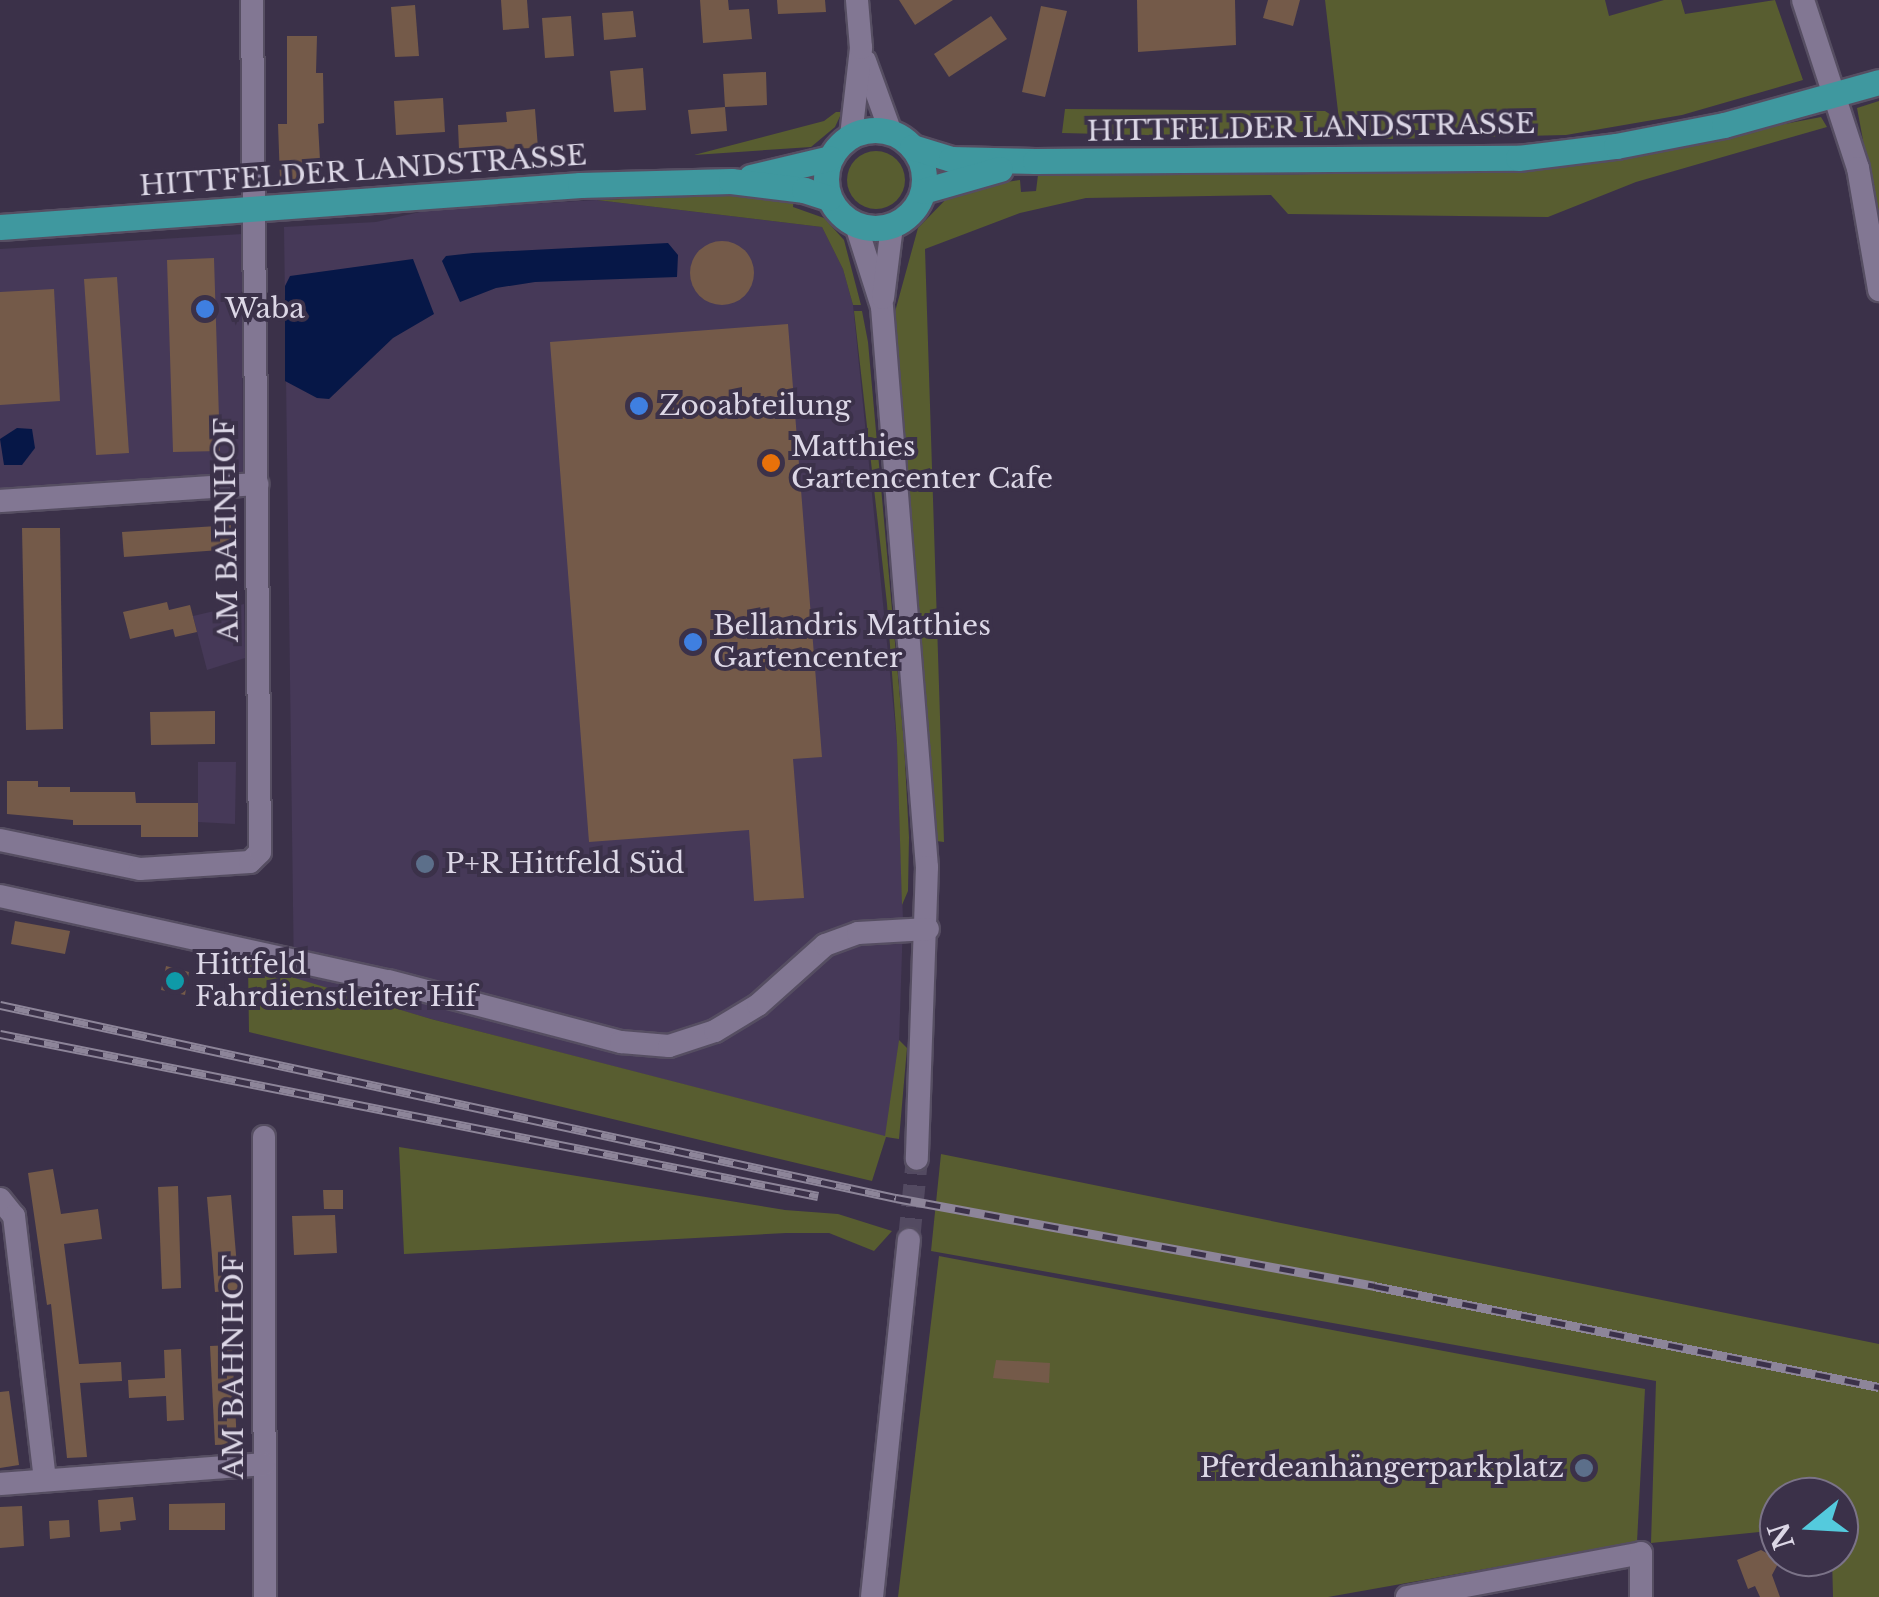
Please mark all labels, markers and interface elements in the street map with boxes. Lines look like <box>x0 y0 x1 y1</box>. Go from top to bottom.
street label: HITTFELDER LANDSTRASSE <box>1086 107 1536 149</box>
street label: HITTFELDER LANDSTRASSE <box>138 139 588 203</box>
place label: Waba <box>225 292 305 326</box>
marker: Waba <box>194 298 216 320</box>
place label: Zooabteilung <box>659 389 851 423</box>
marker: Zooabteilung <box>628 395 650 417</box>
street label: AM BAHNHOF <box>208 417 246 643</box>
place label: Matthies Gartencenter Cafe <box>791 430 1054 496</box>
marker: Matthies Gartencenter Cafe <box>760 452 782 474</box>
place label: Bellandris Matthies Gartencenter <box>713 609 991 675</box>
marker: Bellandris Matthies Gartencenter <box>682 631 704 653</box>
place label: P+R Hittfeld Süd <box>445 847 685 881</box>
marker: P+R Hittfeld Süd <box>414 853 436 875</box>
place label: Hittfeld Fahrdienstleiter Hif <box>195 948 477 1014</box>
marker: Hittfeld Fahrdienstleiter Hif <box>164 970 186 992</box>
street label: AM BAHNHOF <box>217 1255 251 1479</box>
place label: Pferdeanhängerparkplatz <box>1200 1451 1564 1485</box>
marker: Pferdeanhängerparkplatz <box>1573 1457 1595 1479</box>
north arrow <box>1759 1477 1859 1577</box>
text: N <box>1761 1518 1803 1554</box>

